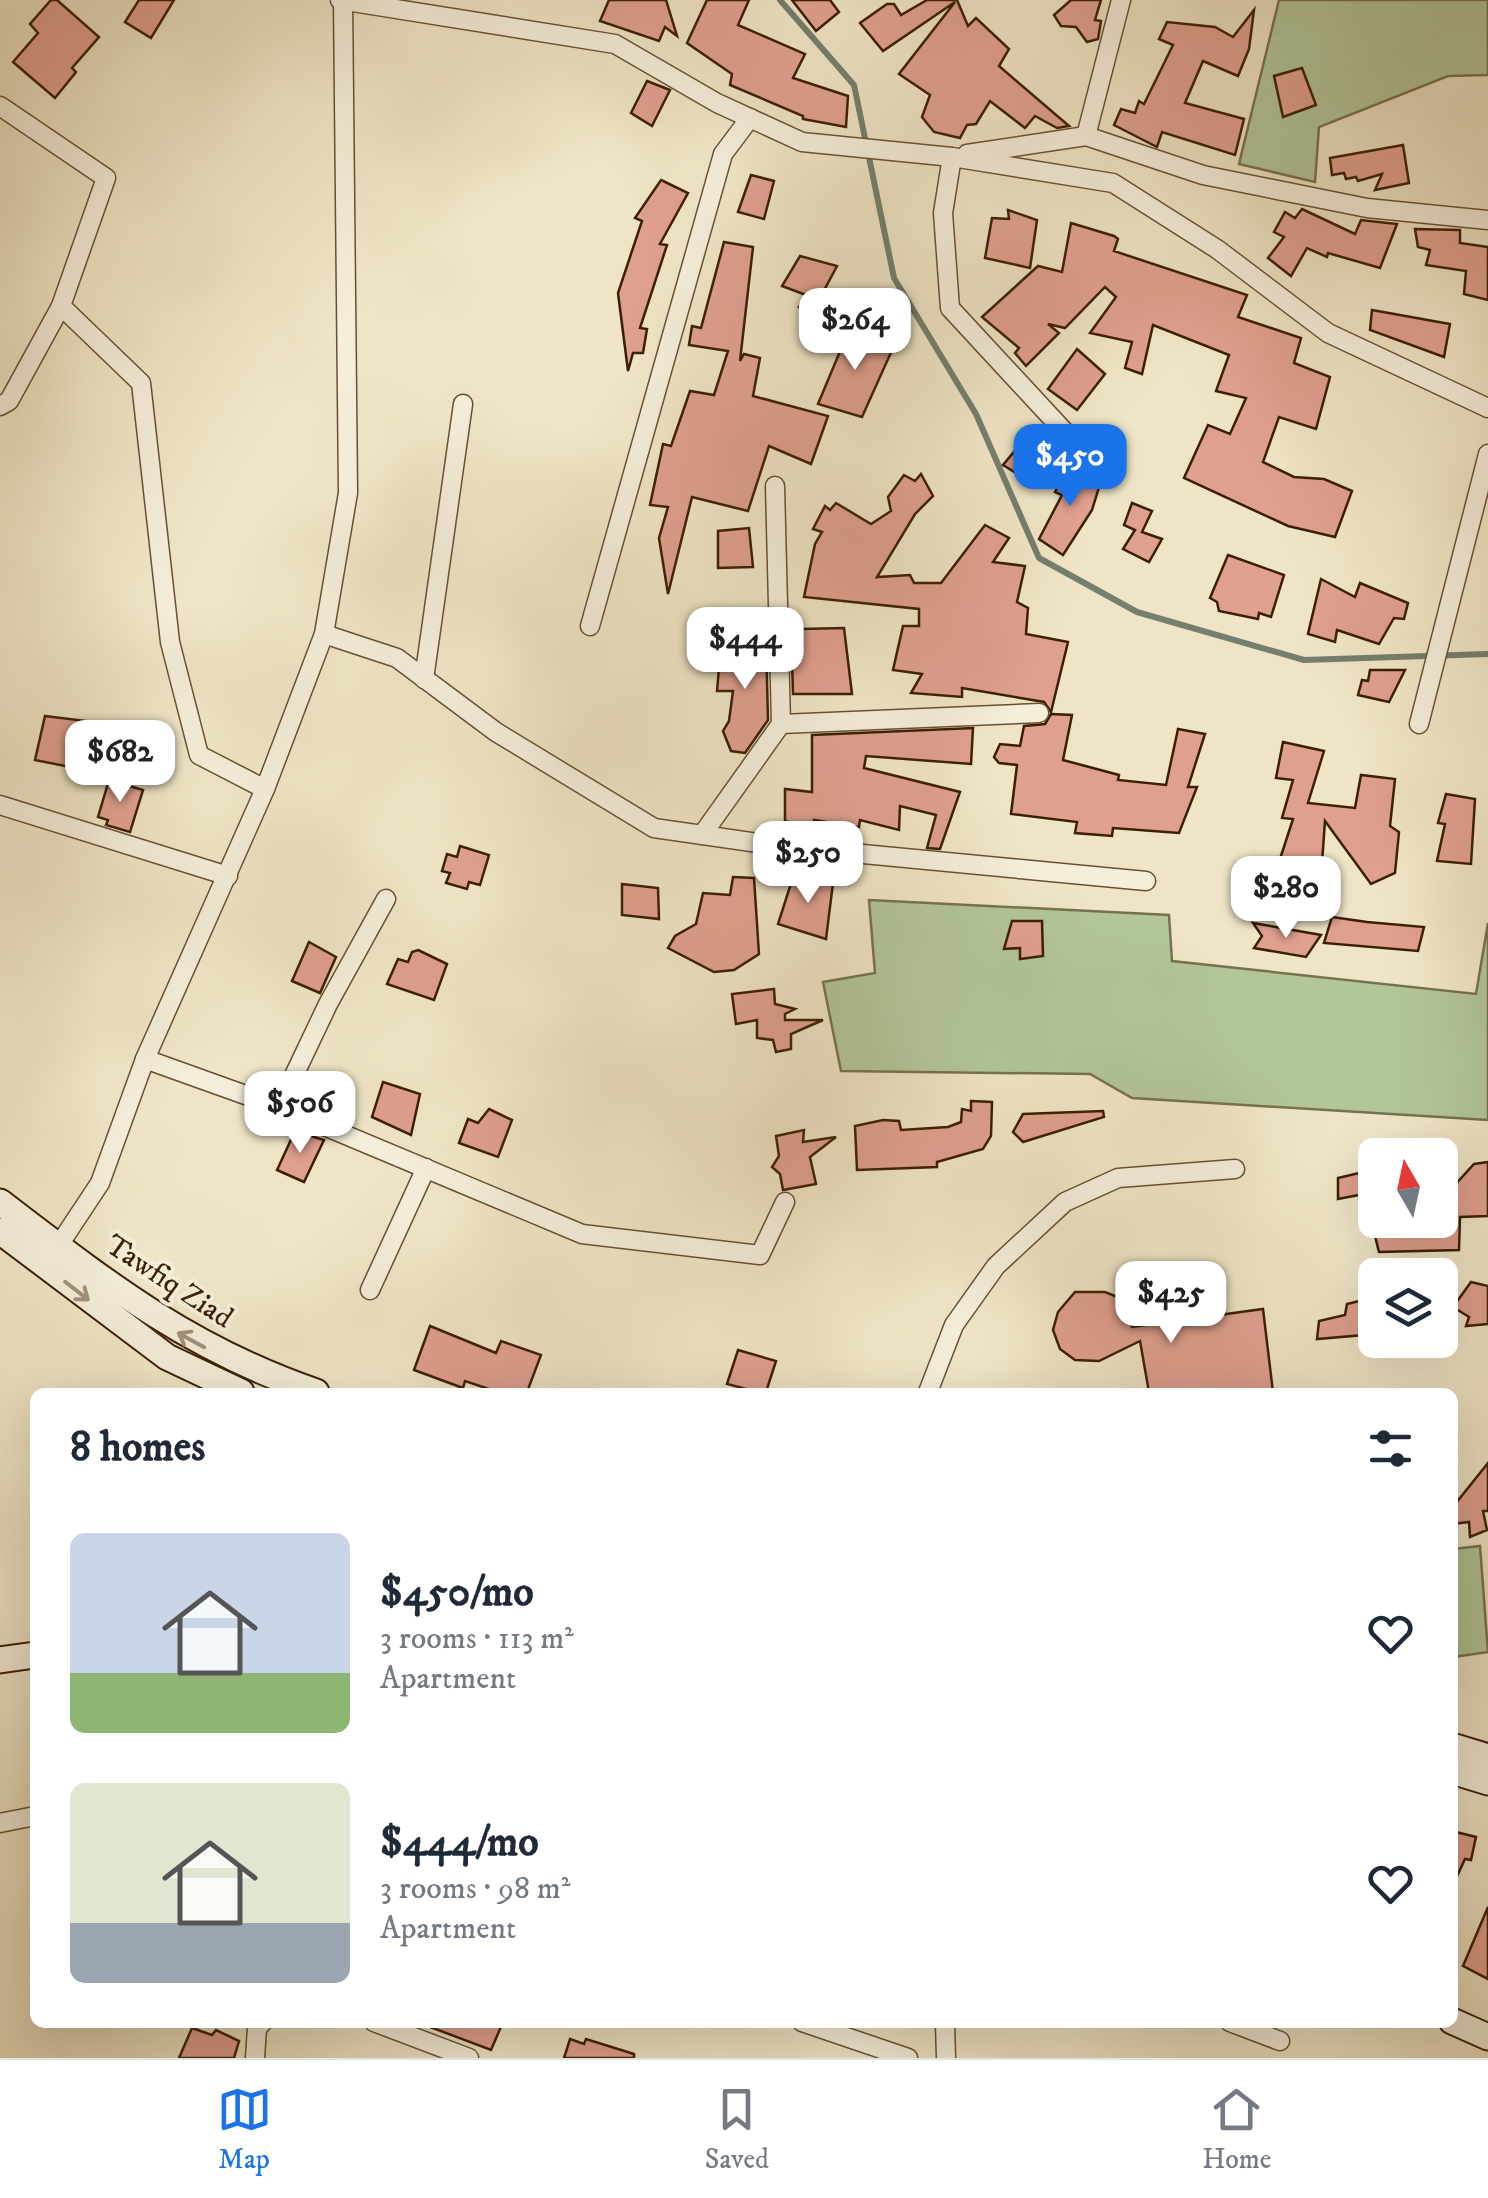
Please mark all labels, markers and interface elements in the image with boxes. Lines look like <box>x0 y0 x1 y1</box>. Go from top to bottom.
pin: $264 <box>796 288 914 373</box>
text: $264 <box>821 300 889 340</box>
pin: $450 <box>1011 424 1129 509</box>
text: $450 <box>1036 436 1104 476</box>
pin: $444 <box>686 607 804 692</box>
text: $444 <box>709 619 781 659</box>
pin: $682 <box>61 720 179 805</box>
text: $682 <box>87 732 153 772</box>
pin: $250 <box>749 821 867 906</box>
text: $250 <box>775 833 841 873</box>
pin: $280 <box>1227 856 1345 941</box>
text: $280 <box>1253 868 1319 908</box>
pin: $506 <box>241 1071 359 1156</box>
text: $506 <box>266 1083 334 1123</box>
north arrow <box>1358 1138 1458 1238</box>
map controls <box>1358 1138 1458 1358</box>
street label: Tawfiq Ziad <box>98 1227 240 1337</box>
button: layers <box>1358 1258 1458 1358</box>
pin: $425 <box>1112 1261 1230 1346</box>
text: $425 <box>1137 1273 1205 1313</box>
one-way arrow <box>63 1280 90 1301</box>
one-way arrow <box>177 1329 206 1349</box>
icon: filters <box>1363 1421 1418 1476</box>
text: 8 homes <box>70 1422 205 1474</box>
text: $450/mo <box>380 1567 534 1619</box>
icon: home <box>150 1573 270 1693</box>
icon: heart <box>1363 1606 1418 1661</box>
text: 3 rooms · 113 m² <box>380 1619 574 1659</box>
text: Apartment <box>380 1659 516 1699</box>
text: $444/mo <box>380 1817 539 1869</box>
icon: home <box>150 1823 270 1943</box>
icon: heart <box>1363 1856 1418 1911</box>
text: 3 rooms · 98 m² <box>380 1869 570 1909</box>
text: Apartment <box>380 1909 516 1949</box>
tab: Map <box>217 2082 272 2177</box>
tab: Saved <box>705 2082 769 2177</box>
tab: Home <box>1202 2082 1271 2177</box>

